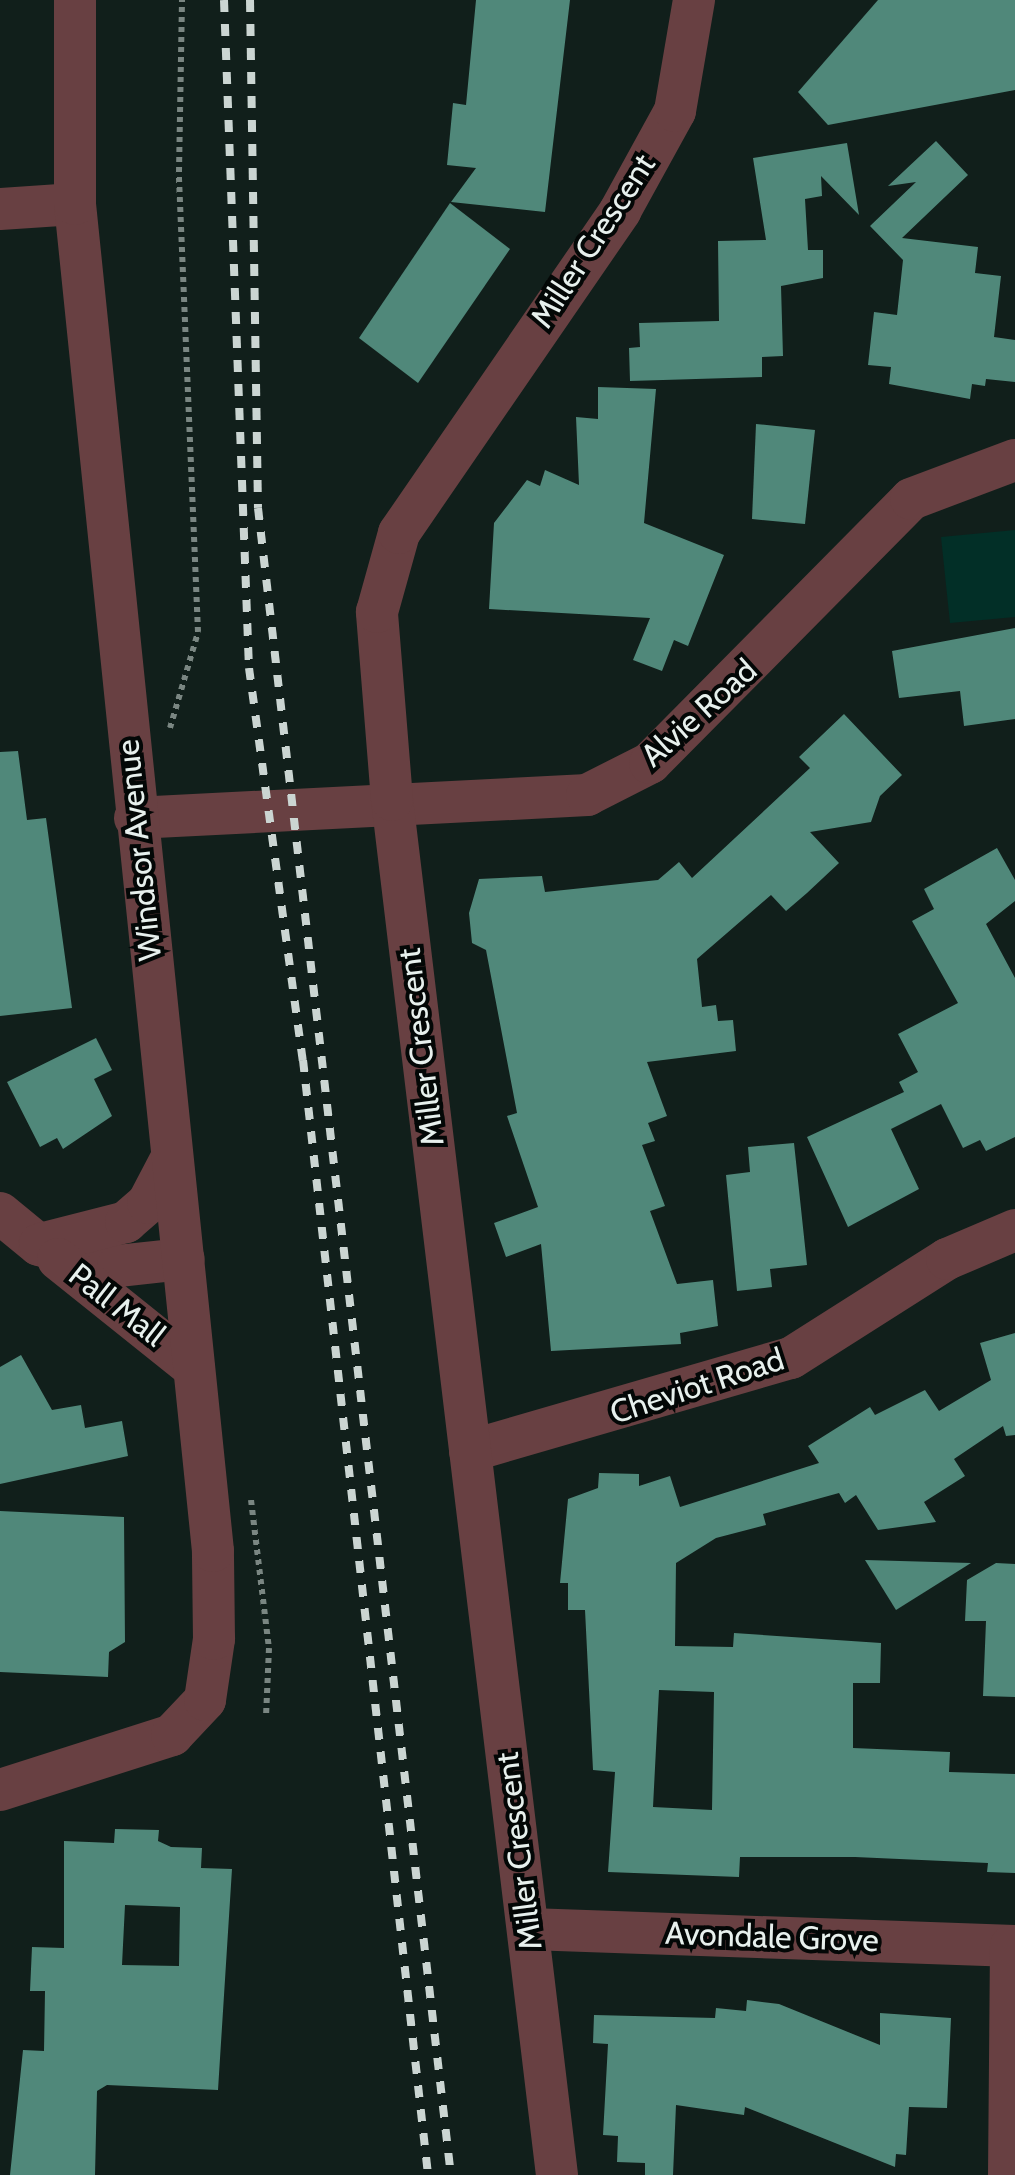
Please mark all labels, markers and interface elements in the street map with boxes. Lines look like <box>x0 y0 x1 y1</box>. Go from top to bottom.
street label: Miller Crescent <box>523 147 663 335</box>
street label: Alvie Road <box>633 651 765 775</box>
street label: Windsor Avenue <box>108 738 170 962</box>
street label: Miller Crescent <box>390 946 452 1148</box>
street label: Pall Mall <box>61 1255 173 1355</box>
street label: Cheviot Road <box>605 1340 789 1432</box>
street label: Miller Crescent <box>488 1750 550 1952</box>
street label: Avondale Grove <box>664 1914 880 1960</box>

